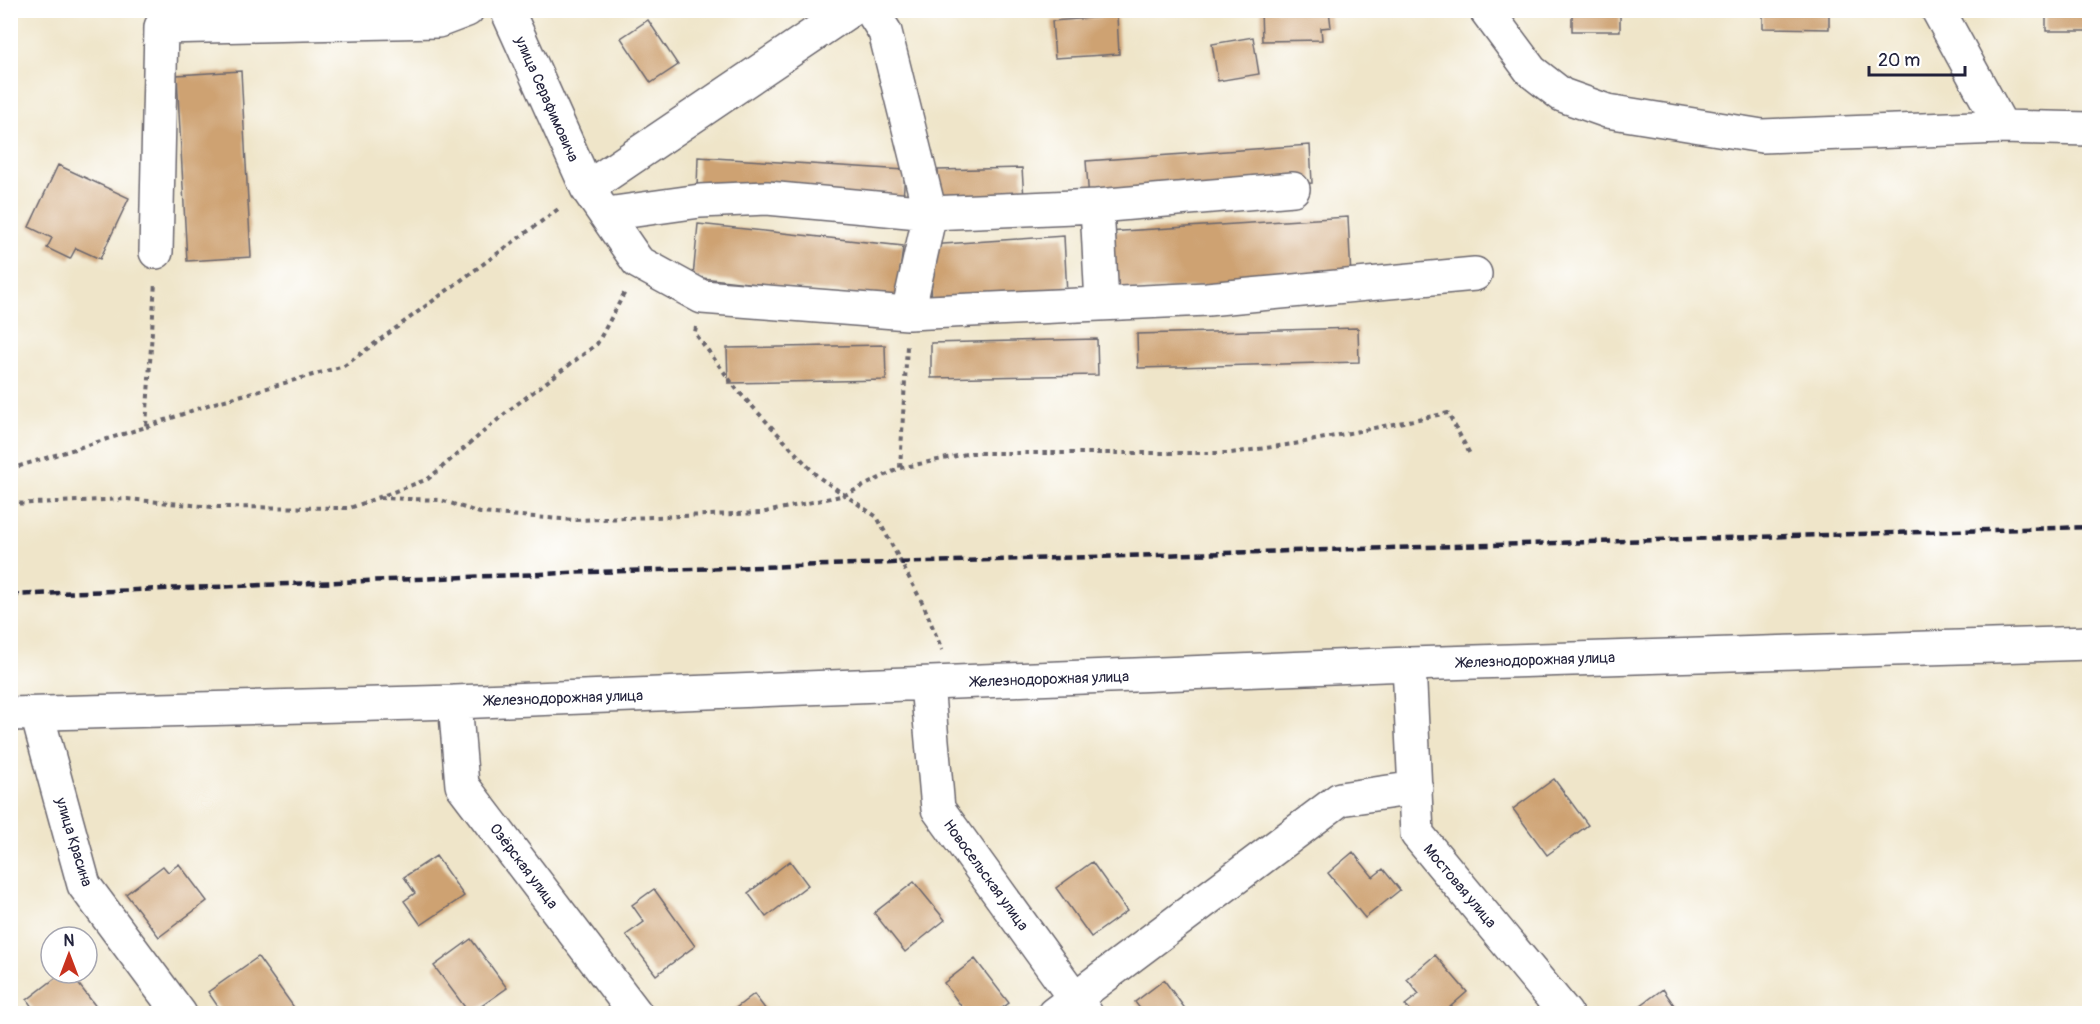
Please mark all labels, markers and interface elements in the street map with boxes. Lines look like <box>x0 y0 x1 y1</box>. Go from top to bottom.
street label: улица Серафимовича <box>510 33 583 165</box>
scale bar <box>1869 39 1965 77</box>
text: 20 m <box>1878 49 1920 72</box>
street label: Железнодорожная улица <box>1455 648 1616 673</box>
street label: Железнодорожная улица <box>969 667 1130 692</box>
street label: Железнодорожная улица <box>483 686 644 711</box>
street label: улица Красина <box>51 794 96 889</box>
street label: Новосельская улица <box>939 816 1032 935</box>
street label: Озёрская улица <box>485 820 562 913</box>
street label: Мостовая улица <box>1419 840 1500 932</box>
north arrow <box>39 925 99 985</box>
text: N <box>64 931 75 951</box>

